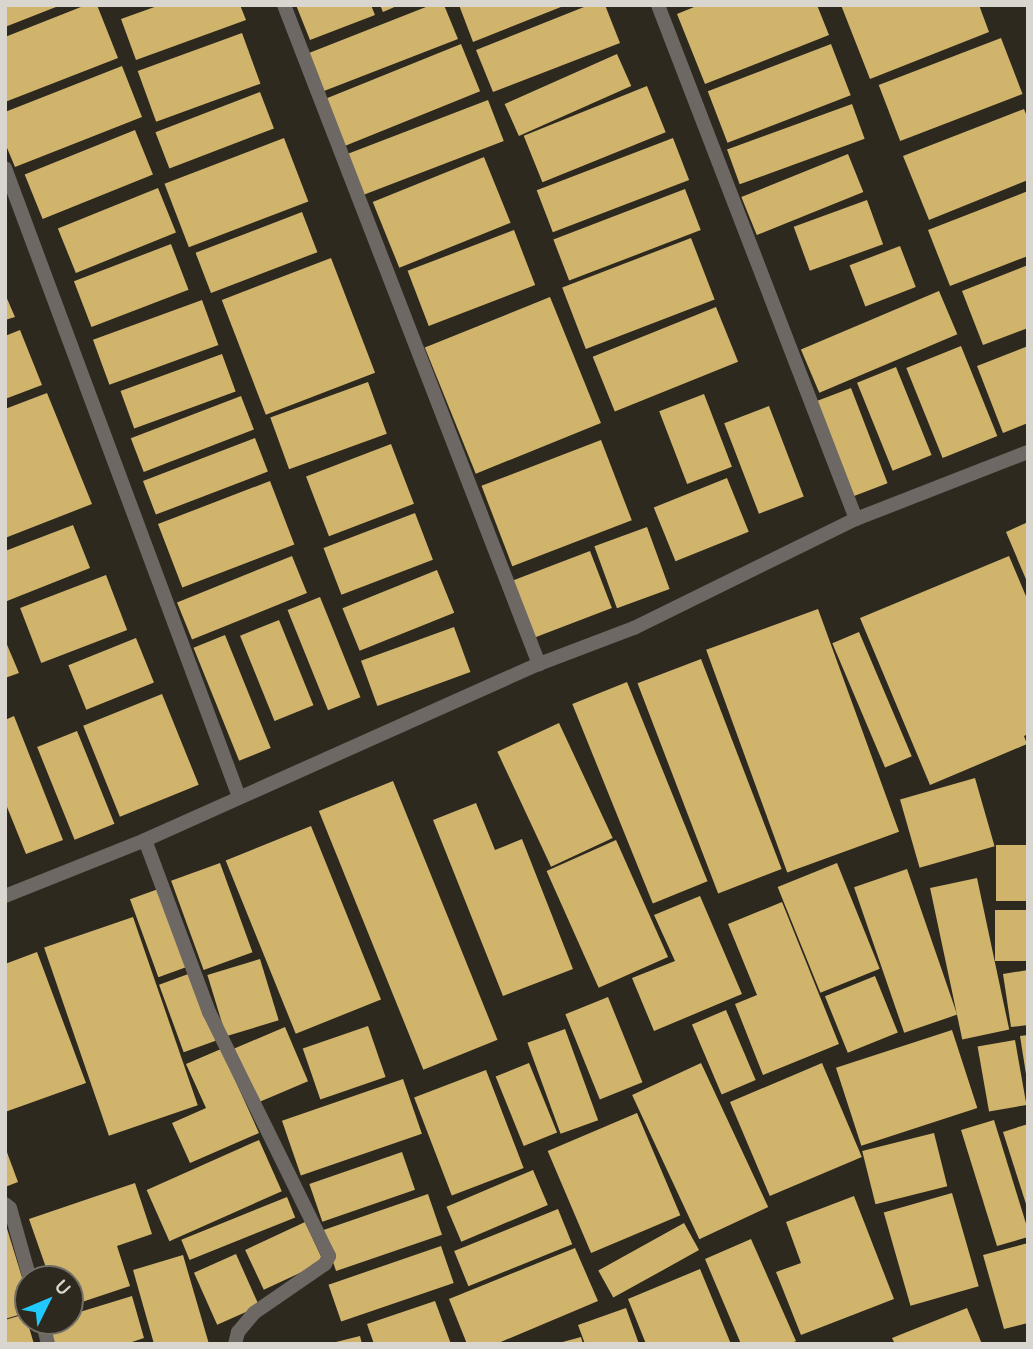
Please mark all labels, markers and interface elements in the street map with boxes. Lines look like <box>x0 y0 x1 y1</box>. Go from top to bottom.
north arrow <box>14 1265 84 1335</box>
text: U <box>50 1274 76 1300</box>

